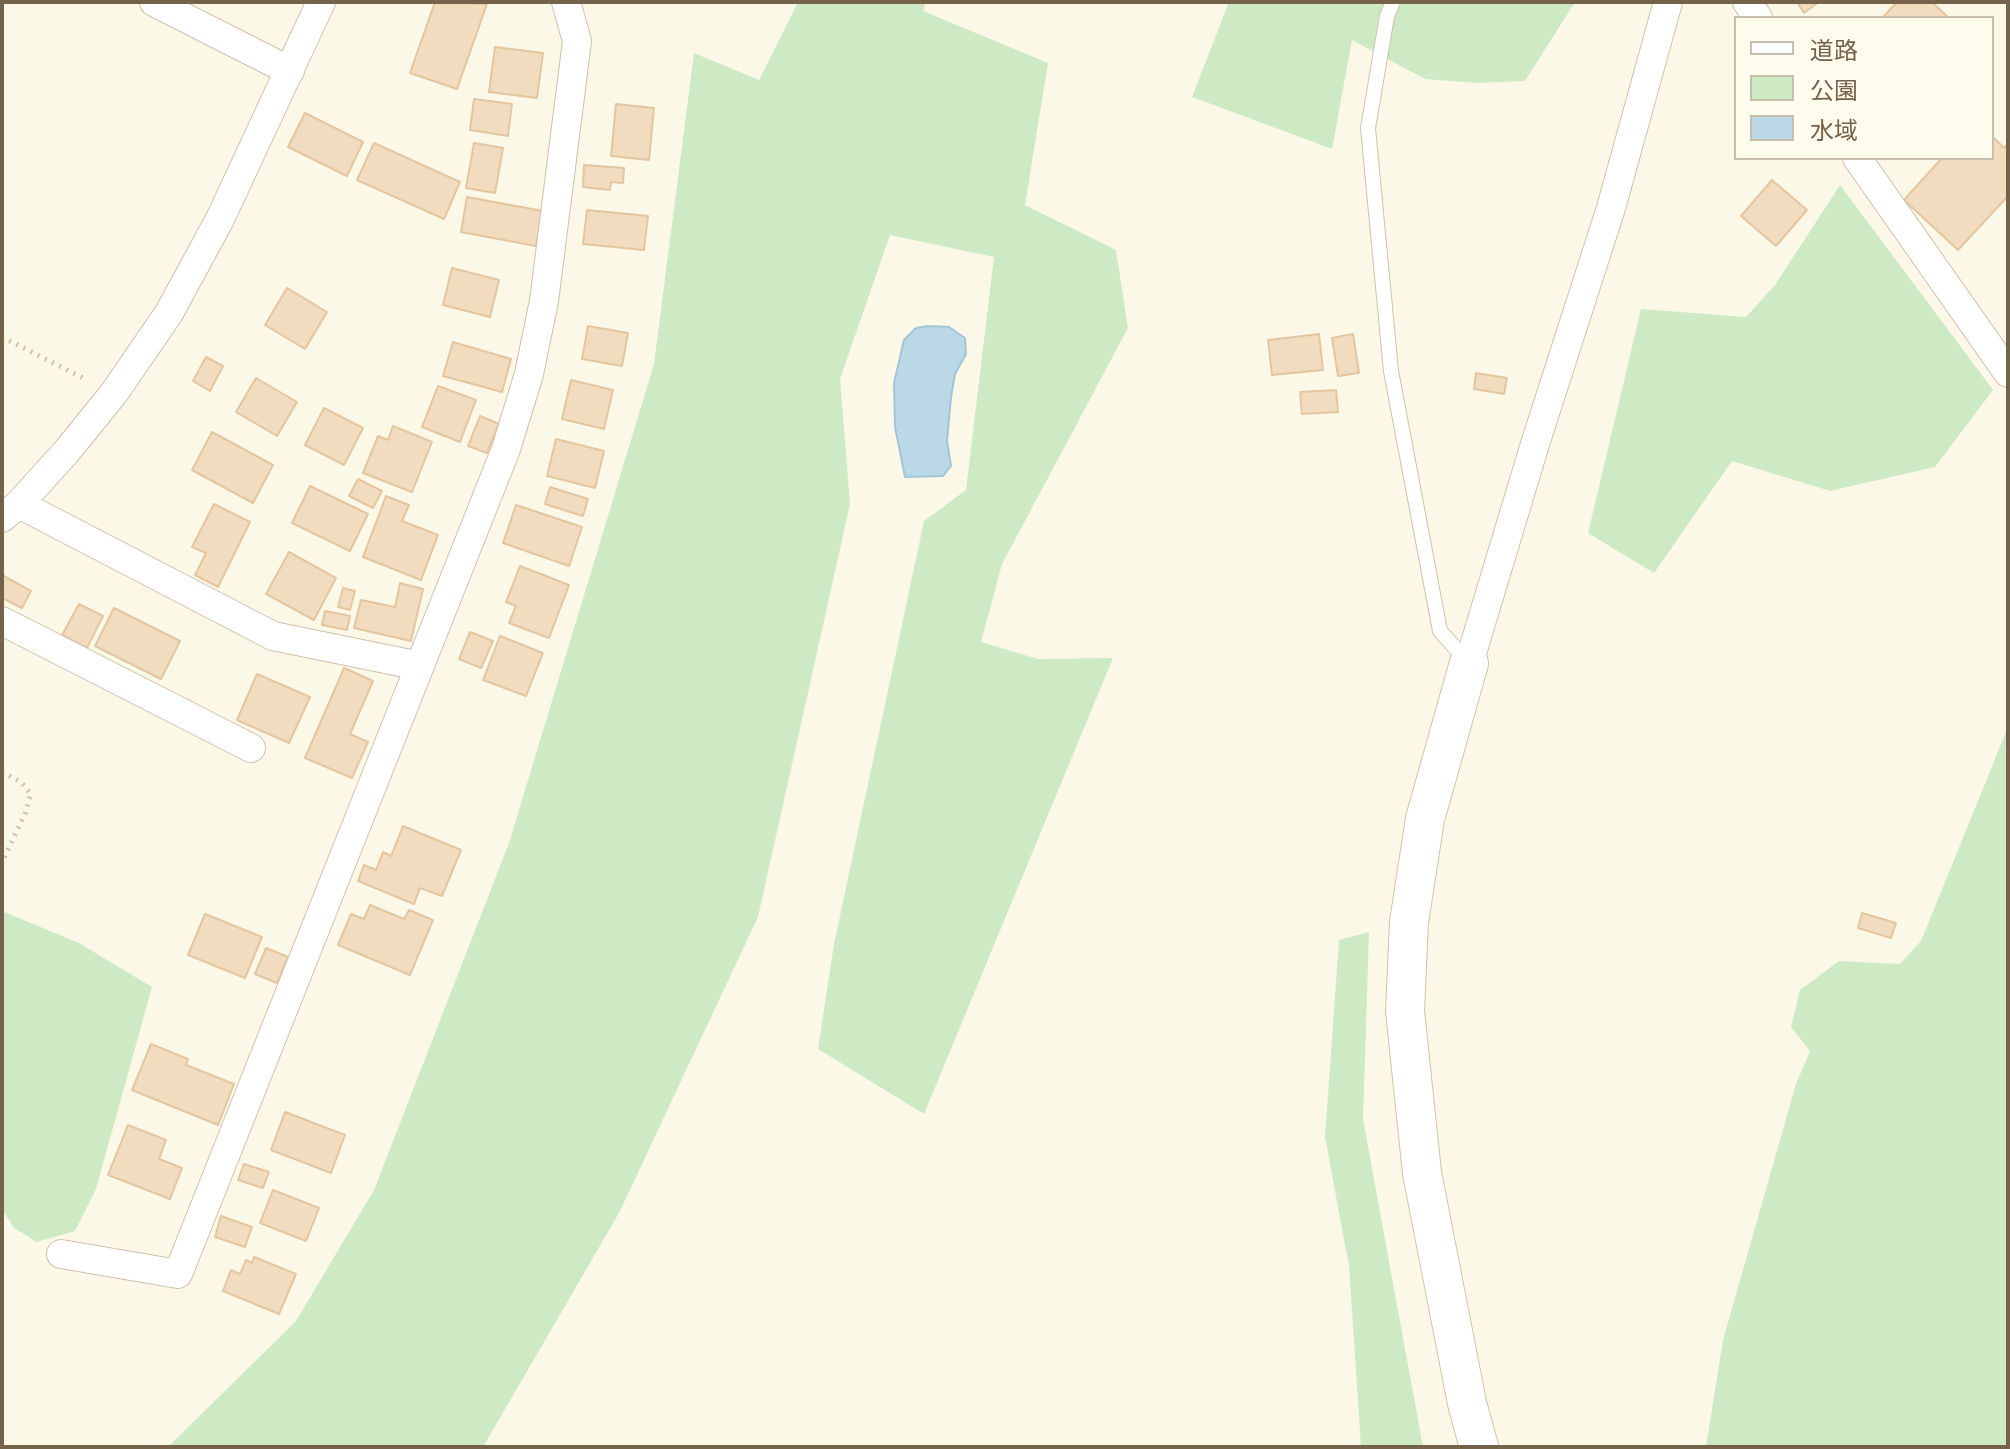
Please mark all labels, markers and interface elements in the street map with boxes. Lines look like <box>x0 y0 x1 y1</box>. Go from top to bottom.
legend <box>1734 16 1994 160</box>
text: 道路 <box>1810 33 1858 66</box>
text: 公園 <box>1810 73 1858 106</box>
text: 水域 <box>1810 113 1858 146</box>

